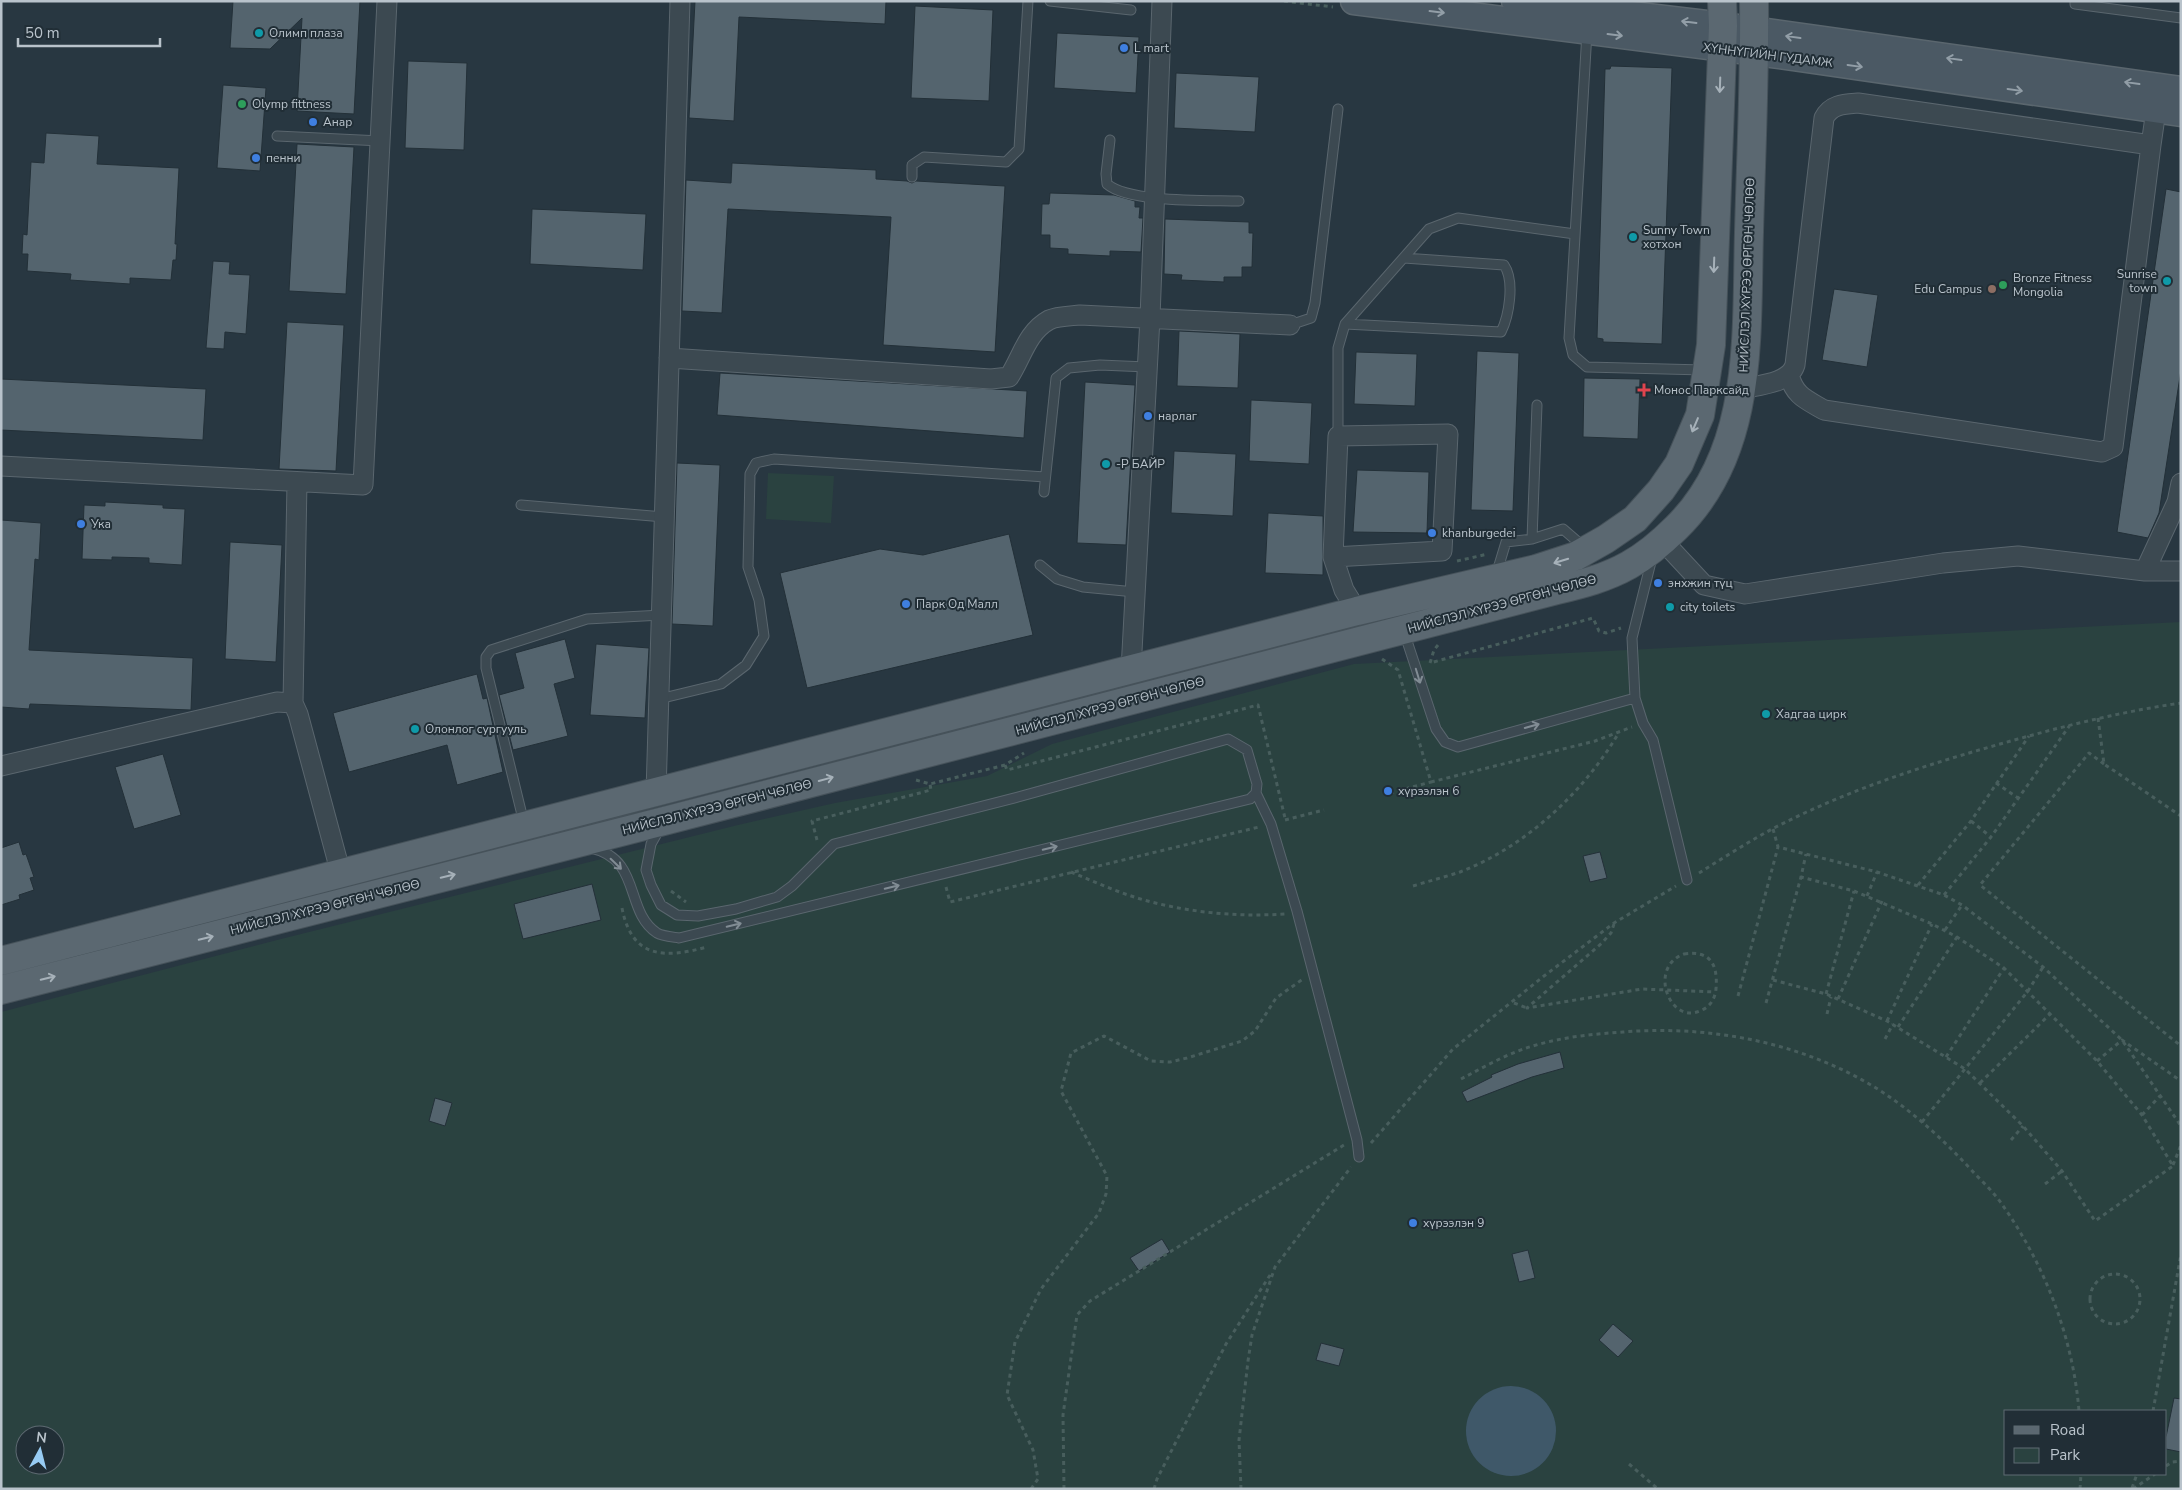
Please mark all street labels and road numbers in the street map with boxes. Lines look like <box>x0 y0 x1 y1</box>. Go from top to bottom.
street label: ХҮННҮГИЙН ГУДАМЖ <box>1702 39 1834 71</box>
street label: НИЙСЛЭЛ ХҮРЭЭ ӨРГӨН ЧӨЛӨӨ <box>1736 177 1758 373</box>
street label: НИЙСЛЭЛ ХҮРЭЭ ӨРГӨН ЧӨЛӨӨ <box>1406 571 1598 637</box>
street label: НИЙСЛЭЛ ХҮРЭЭ ӨРГӨН ЧӨЛӨӨ <box>1014 673 1206 739</box>
street label: НИЙСЛЭЛ ХҮРЭЭ ӨРГӨН ЧӨЛӨӨ <box>621 776 813 838</box>
street label: НИЙСЛЭЛ ХҮРЭЭ ӨРГӨН ЧӨЛӨӨ <box>229 876 421 938</box>

